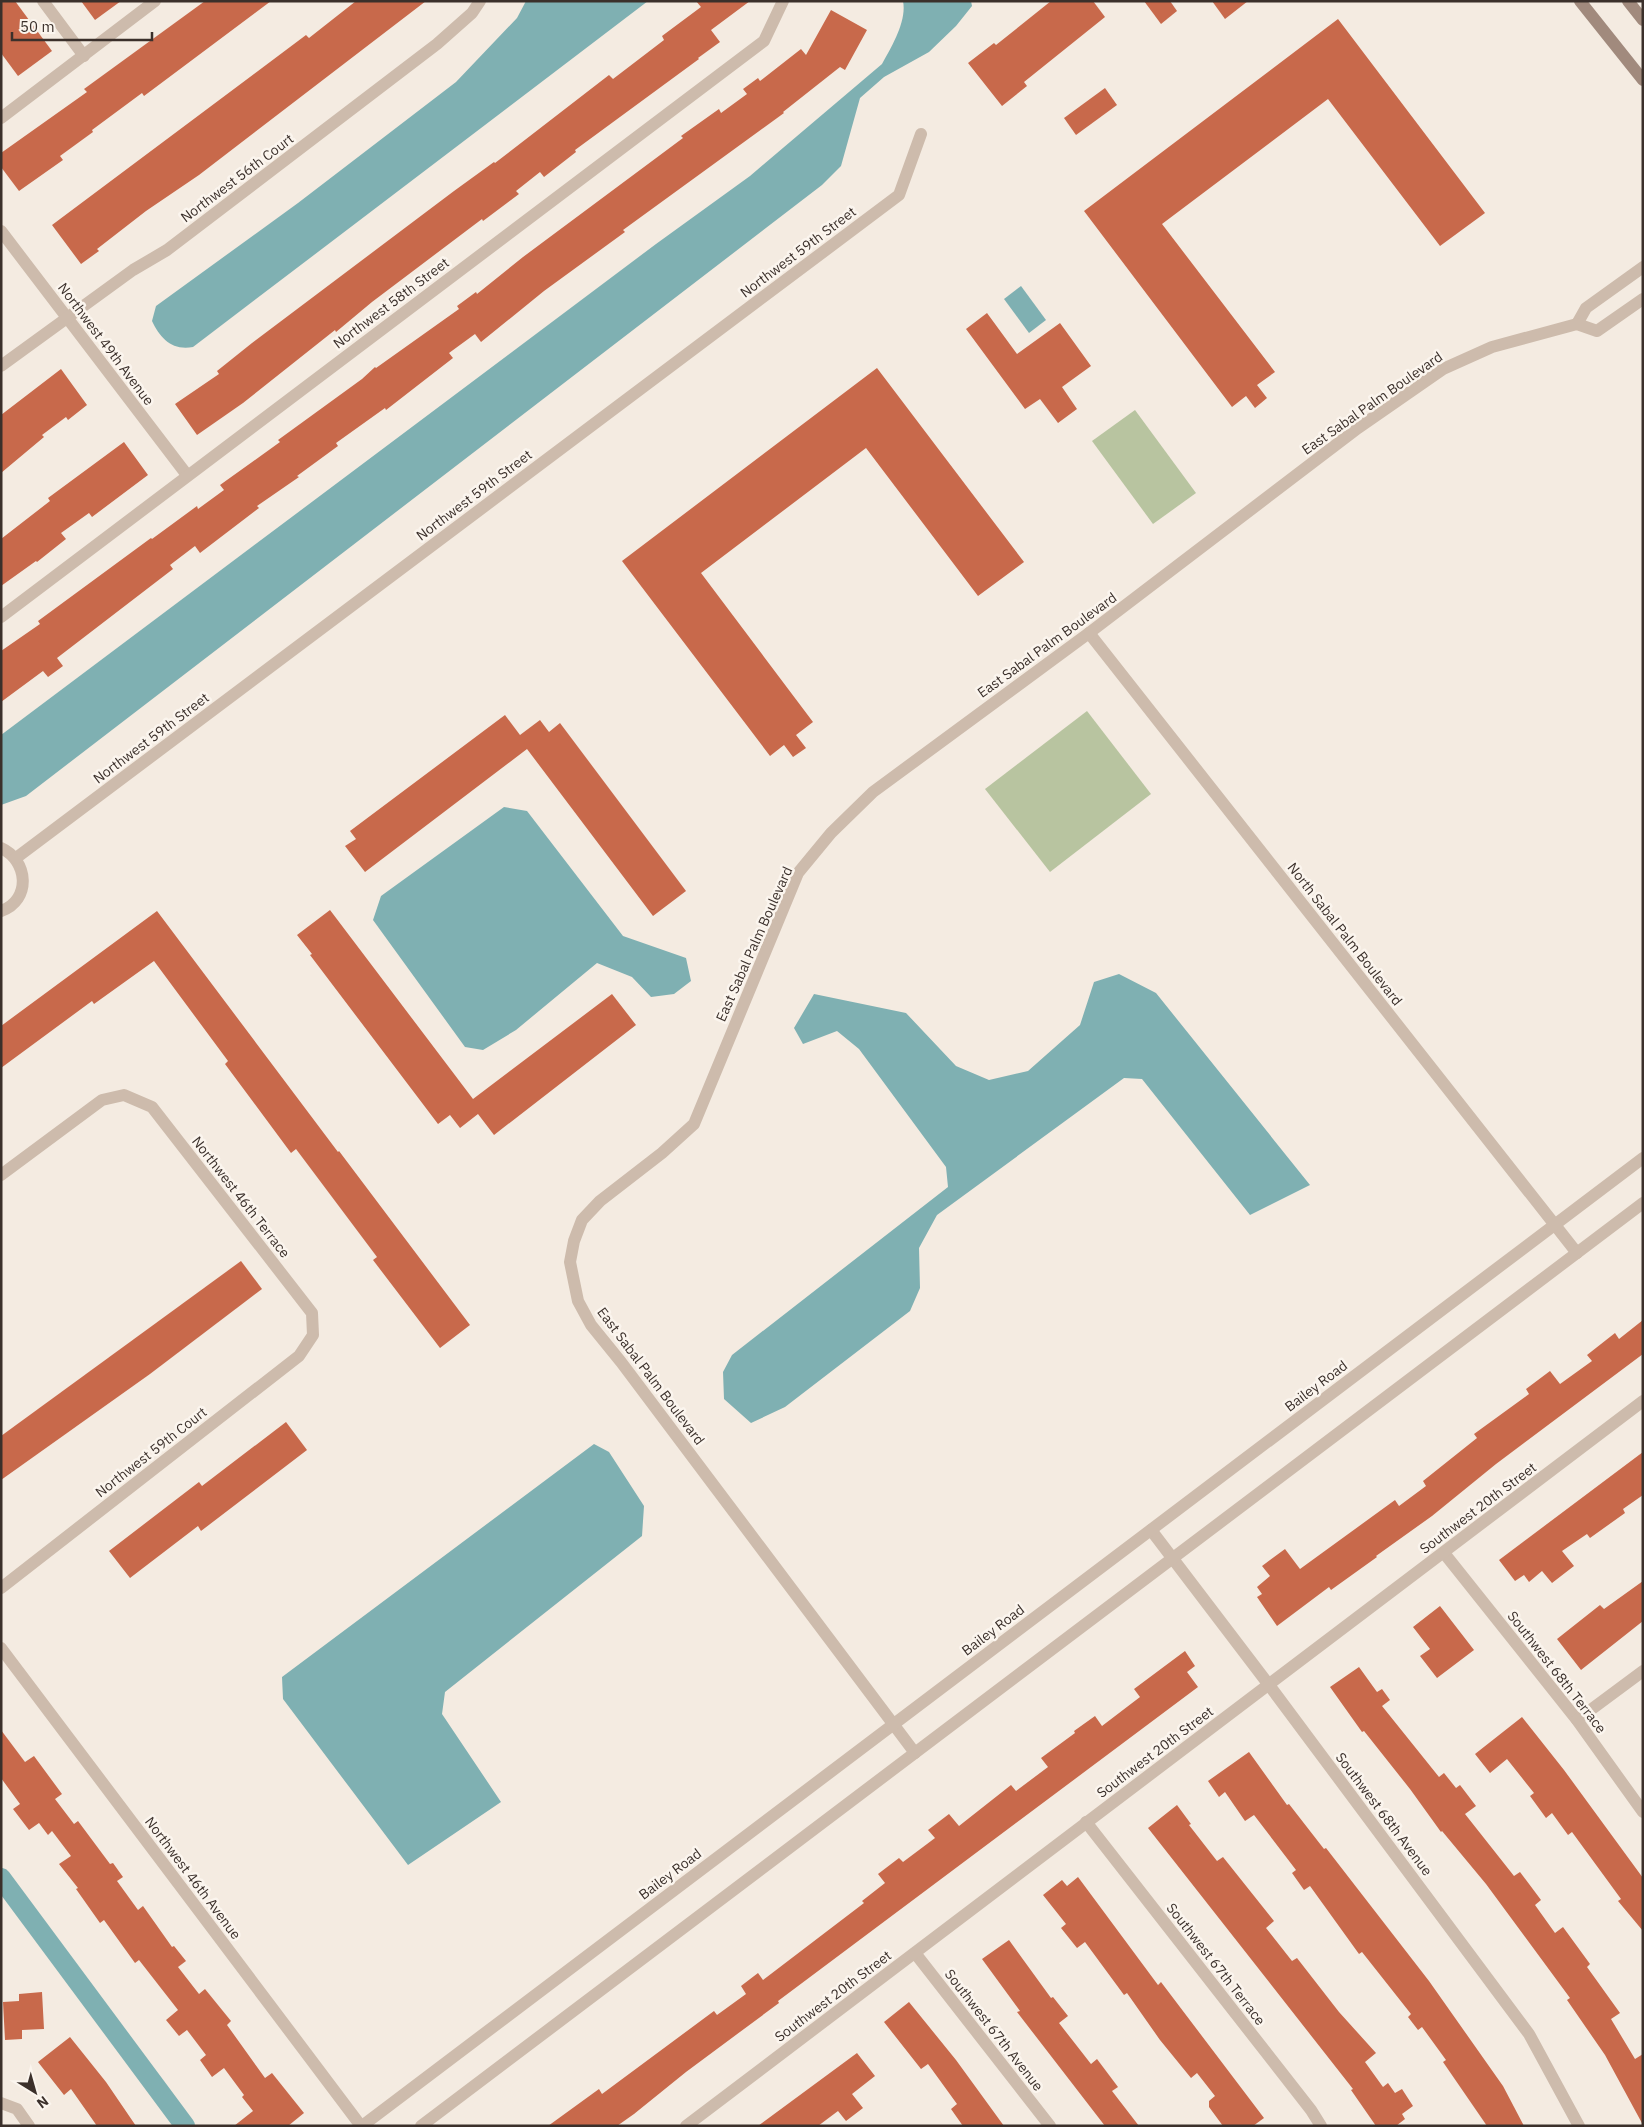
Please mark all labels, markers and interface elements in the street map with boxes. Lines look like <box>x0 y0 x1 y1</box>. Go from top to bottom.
scale bar <box>12 10 152 42</box>
text: 50 m <box>20 17 55 36</box>
street label: Northwest 56th Court <box>177 130 297 226</box>
street label: Northwest 59th Street <box>737 203 860 301</box>
street label: Northwest 58th Street <box>330 254 453 352</box>
street label: Northwest 49th Avenue <box>54 279 158 409</box>
street label: East Sabal Palm Boulevard <box>1298 348 1446 458</box>
street label: Northwest 59th Street <box>413 446 536 544</box>
street label: East Sabal Palm Boulevard <box>974 588 1120 702</box>
street label: Northwest 59th Street <box>90 689 213 787</box>
street label: North Sabal Palm Boulevard <box>1284 859 1406 1009</box>
street label: East Sabal Palm Boulevard <box>712 864 796 1024</box>
street label: Northwest 46th Terrace <box>188 1133 294 1262</box>
street label: East Sabal Palm Boulevard <box>593 1304 709 1448</box>
street label: Bailey Road <box>1281 1357 1351 1415</box>
street label: Northwest 59th Court <box>92 1403 210 1501</box>
street label: Southwest 20th Street <box>1416 1458 1540 1558</box>
street label: Bailey Road <box>958 1601 1028 1659</box>
street label: Southwest 68th Terrace <box>1504 1607 1610 1737</box>
street label: Southwest 20th Street <box>1093 1702 1217 1802</box>
street label: Southwest 68th Avenue <box>1332 1749 1436 1879</box>
street label: Northwest 46th Avenue <box>141 1813 245 1943</box>
street label: Bailey Road <box>635 1845 705 1903</box>
street label: Southwest 67th Terrace <box>1163 1899 1269 2029</box>
street label: Southwest 20th Street <box>771 1946 895 2046</box>
street label: Southwest 67th Avenue <box>941 1965 1047 2095</box>
north arrow <box>10 2067 60 2117</box>
text: N <box>33 2092 52 2113</box>

